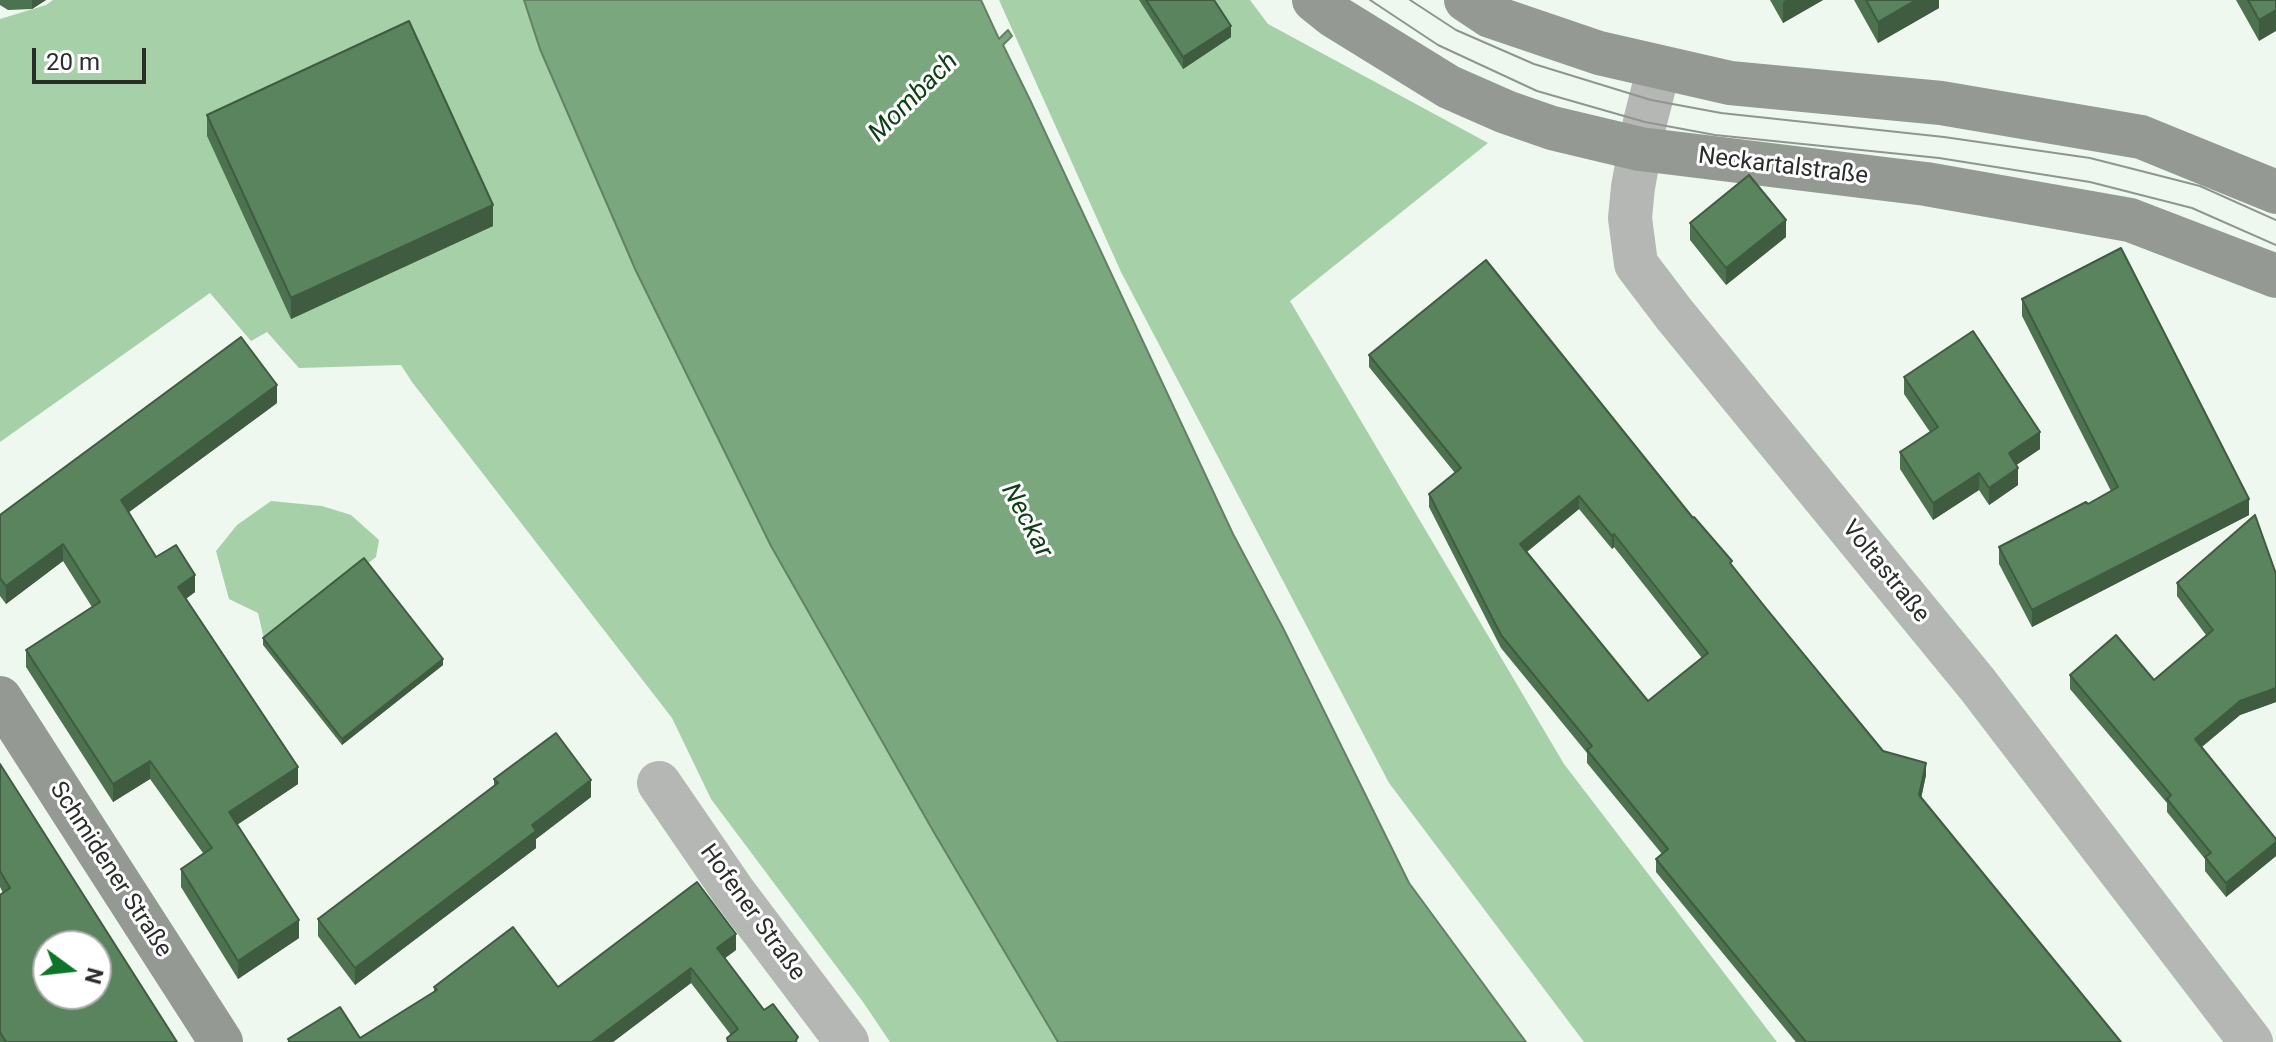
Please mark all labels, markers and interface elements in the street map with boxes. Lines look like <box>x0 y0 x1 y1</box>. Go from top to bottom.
scale bar <box>36 32 150 82</box>
water label: Mombach <box>863 47 965 149</box>
text: 20 m <box>46 48 100 76</box>
street label: Neckartalstraße <box>1696 142 1870 192</box>
water label: Neckar <box>994 479 1058 563</box>
street label: Voltastraße <box>1835 515 1935 629</box>
street label: Schmidener Straße <box>43 777 177 963</box>
street label: Hofener Straße <box>693 839 811 987</box>
north arrow <box>32 930 112 1010</box>
text: N <box>80 965 108 987</box>

